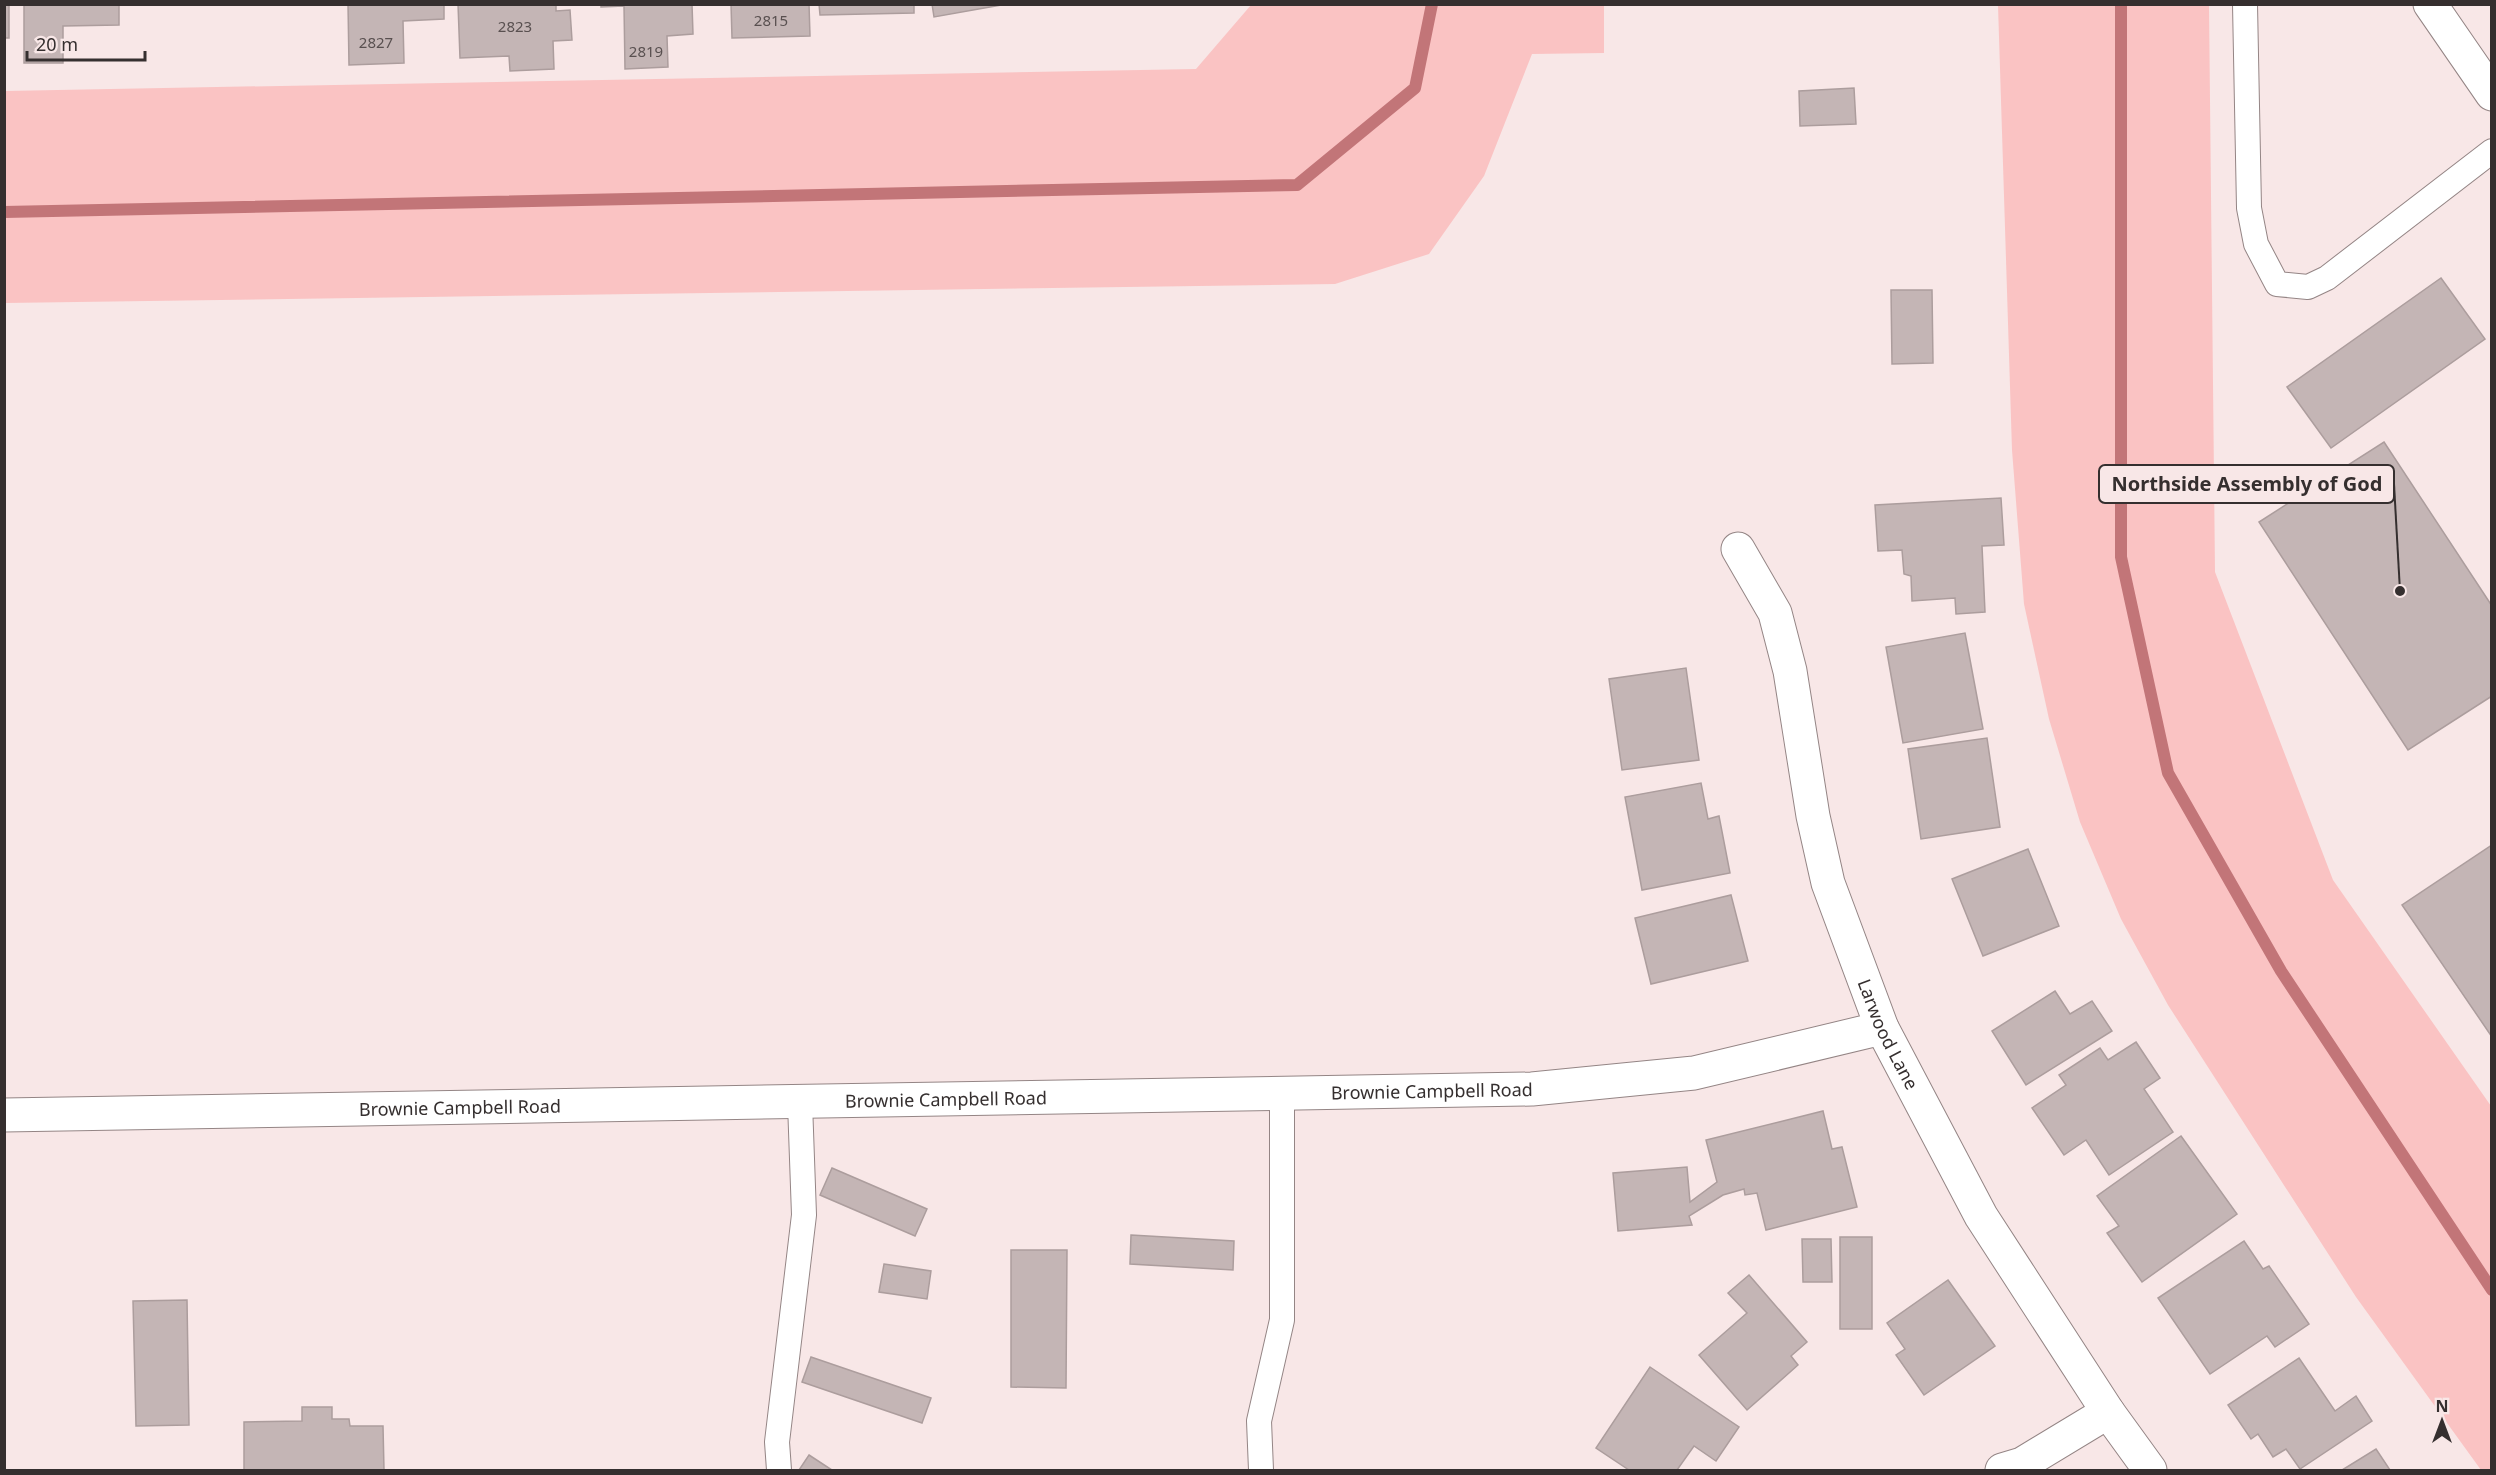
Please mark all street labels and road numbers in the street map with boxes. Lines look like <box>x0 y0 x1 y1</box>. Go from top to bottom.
street label: Larwood Lane <box>1853 975 1924 1094</box>
street label: Brownie Campbell Road <box>1331 1077 1533 1104</box>
street label: Brownie Campbell Road <box>845 1085 1047 1113</box>
street label: Brownie Campbell Road <box>359 1094 561 1121</box>

